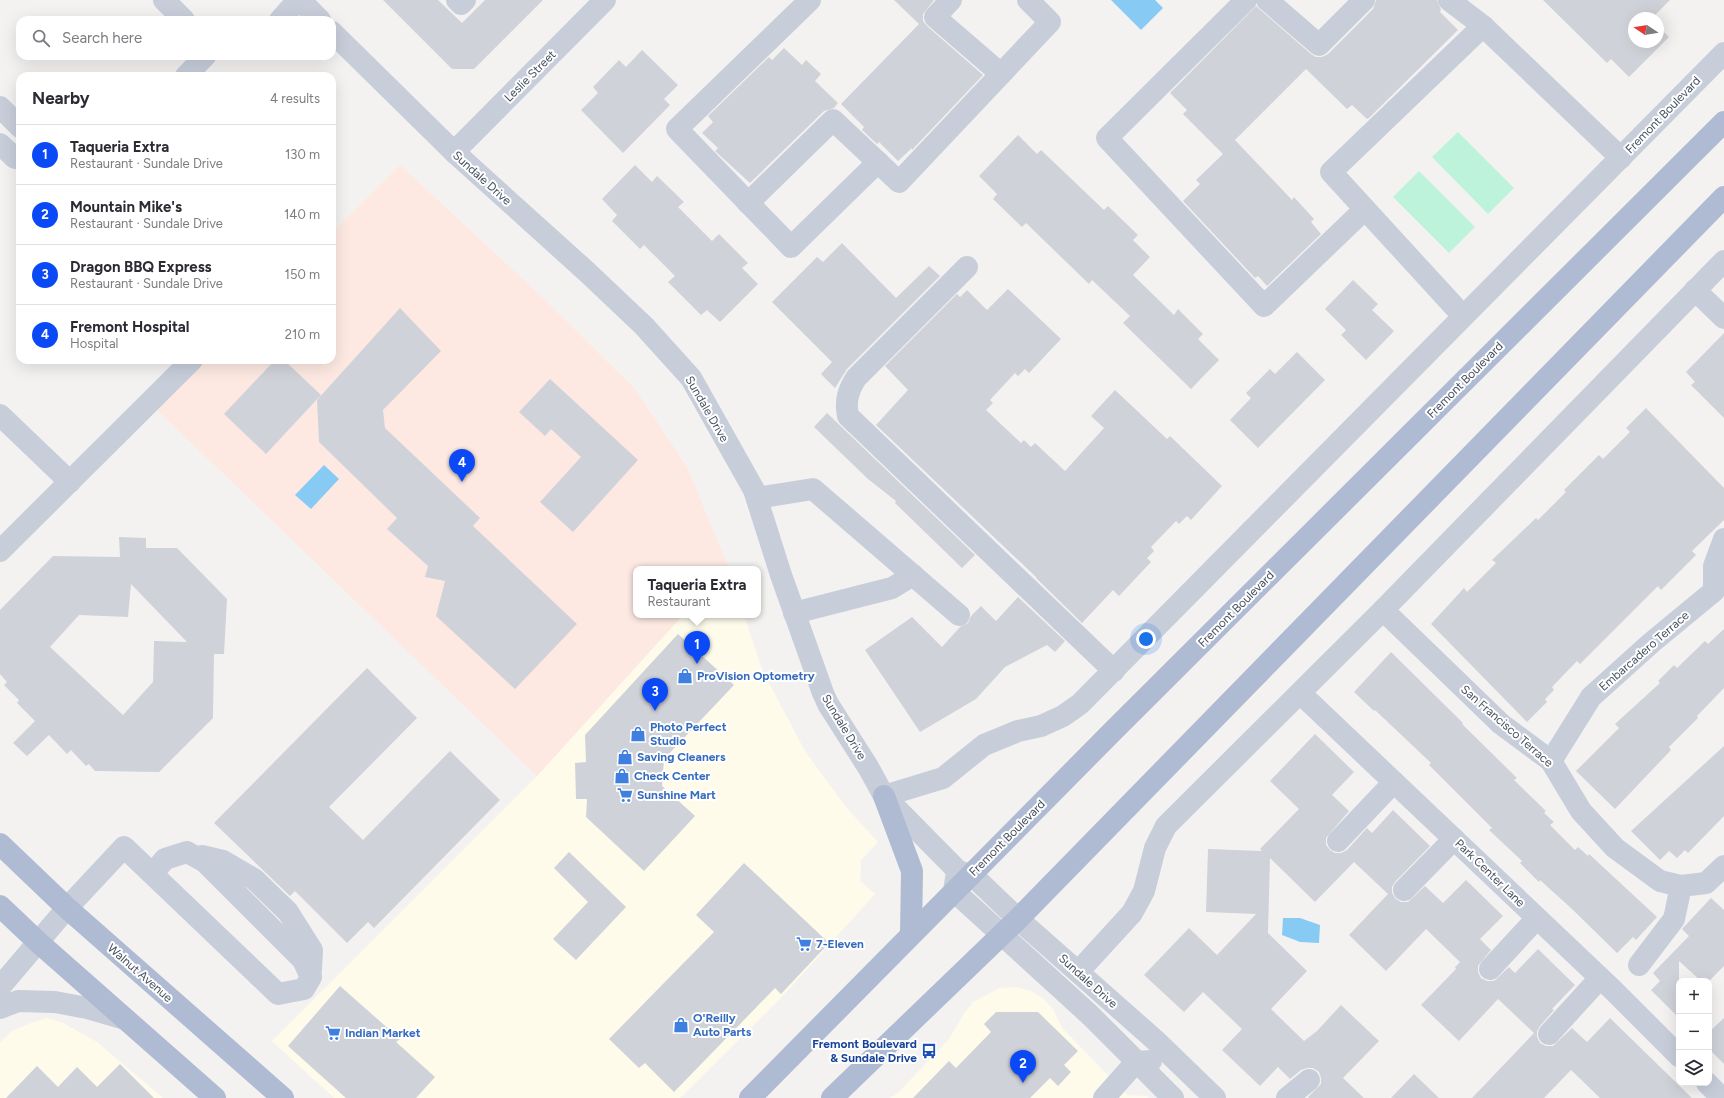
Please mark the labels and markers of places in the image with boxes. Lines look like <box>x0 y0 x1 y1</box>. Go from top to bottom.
pin: 4 <box>449 449 475 482</box>
pin: 1 <box>684 631 710 664</box>
shop icon: ProVision Optometry <box>676 667 694 685</box>
place label: ProVision Optometry <box>697 669 815 683</box>
pin: 3 <box>642 678 668 711</box>
place label: Photo Perfect Studio <box>650 720 727 748</box>
shop icon: Photo Perfect Studio <box>629 725 647 743</box>
shop icon: Saving Cleaners <box>616 748 634 766</box>
place label: Saving Cleaners <box>637 750 726 764</box>
shop icon: Check Center <box>613 767 631 785</box>
place label: Check Center <box>634 769 711 783</box>
supermarket icon: Sunshine Mart <box>616 786 634 804</box>
place label: Sunshine Mart <box>637 788 716 802</box>
supermarket icon: 7-Eleven <box>795 935 813 953</box>
place label: 7-Eleven <box>816 937 864 951</box>
place label: O'Reilly Auto Parts <box>693 1011 752 1039</box>
shop icon: O'Reilly Auto Parts <box>672 1016 690 1034</box>
supermarket icon: Indian Market <box>324 1024 342 1042</box>
place label: Indian Market <box>345 1026 421 1040</box>
place label: Fremont Boulevard & Sundale Drive <box>812 1037 917 1065</box>
bus stop icon: Fremont Boulevard & Sundale Drive <box>920 1042 938 1060</box>
pin: 2 <box>1010 1050 1036 1083</box>

